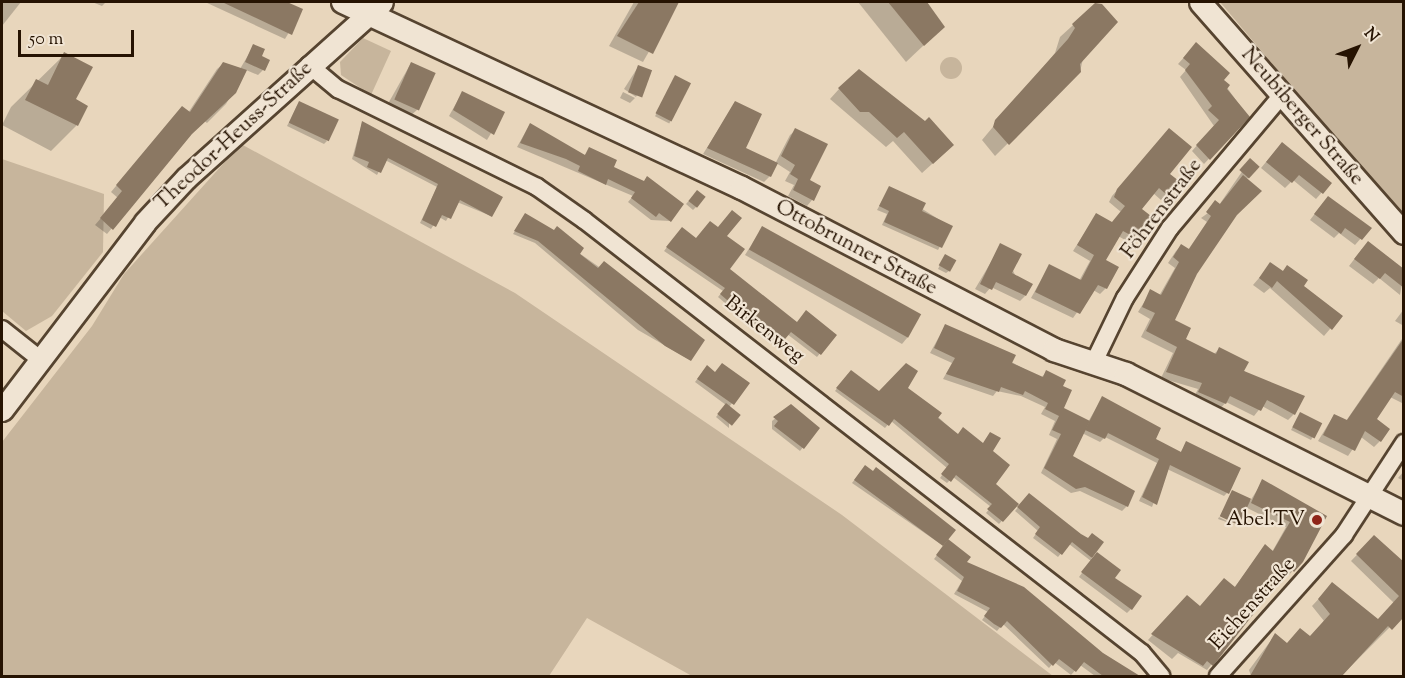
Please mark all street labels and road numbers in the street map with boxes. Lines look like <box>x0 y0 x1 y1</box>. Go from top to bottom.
street label: Neubiberger Straße <box>1235 43 1369 191</box>
street label: Theodor-Heuss-Straße <box>150 56 318 216</box>
street label: Föhrenstraße <box>1116 154 1208 264</box>
street label: Ottobrunner Straße <box>771 195 941 301</box>
street label: Birkenweg <box>719 291 809 369</box>
street label: Eichenstraße <box>1205 552 1301 656</box>

